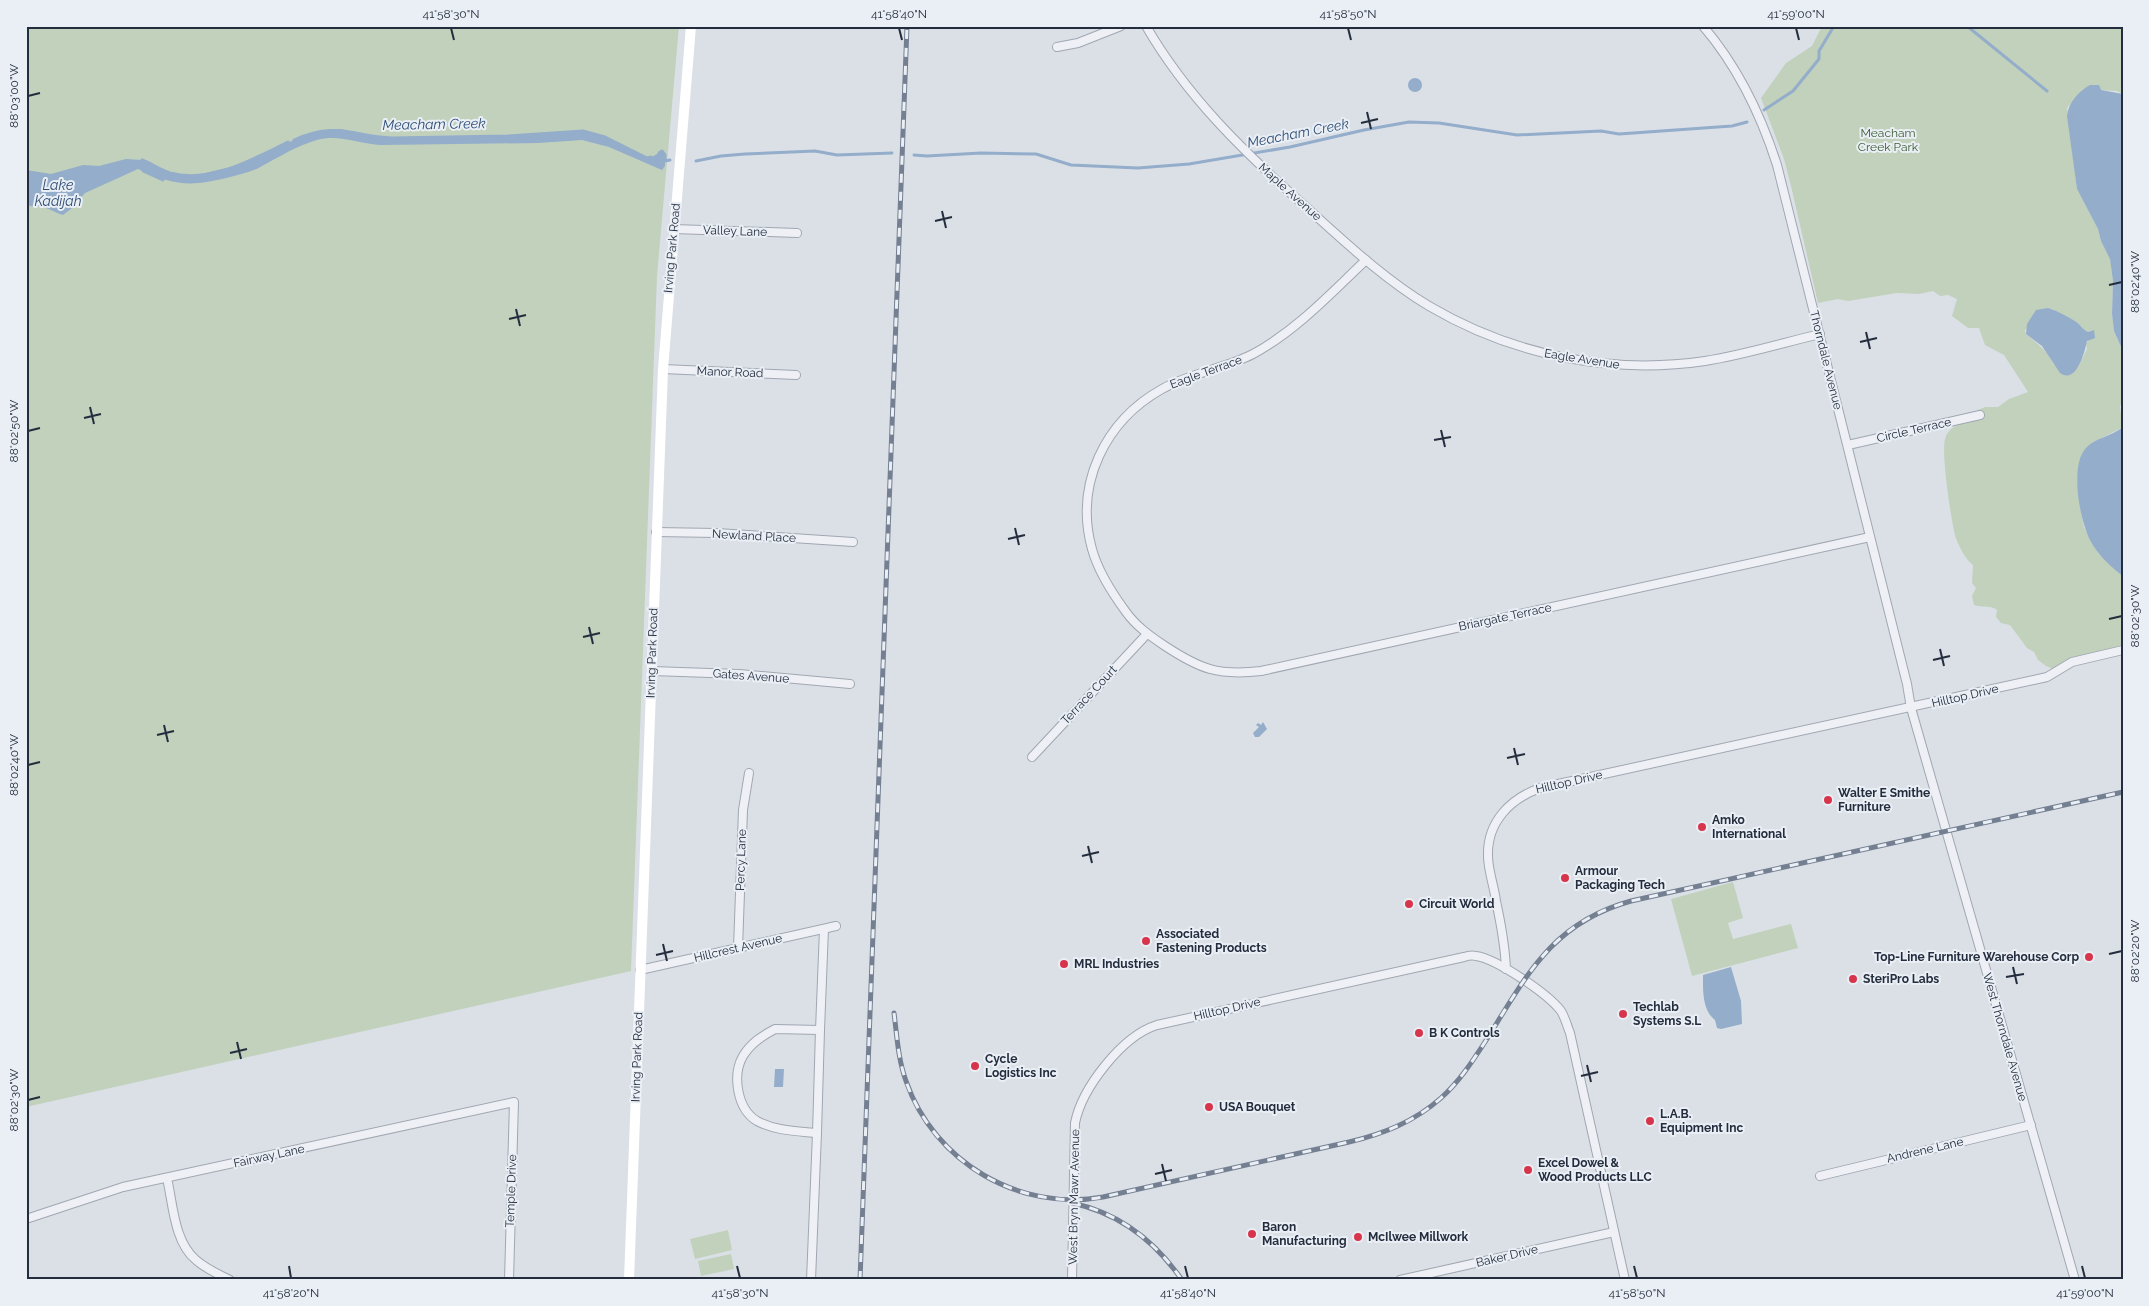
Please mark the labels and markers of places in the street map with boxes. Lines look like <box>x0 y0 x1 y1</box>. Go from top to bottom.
place label: Walter E Smithe Furniture <box>1838 786 1930 814</box>
marker: Walter E Smithe Furniture <box>1822 794 1834 806</box>
place label: Amko International <box>1712 813 1786 841</box>
marker: Amko International <box>1696 821 1708 833</box>
place label: Armour Packaging Tech <box>1575 864 1665 892</box>
marker: Armour Packaging Tech <box>1559 872 1571 884</box>
place label: Circuit World <box>1419 897 1495 911</box>
marker: Circuit World <box>1403 898 1415 910</box>
place label: Associated Fastening Products <box>1156 927 1267 955</box>
marker: Associated Fastening Products <box>1140 935 1152 947</box>
place label: Top-Line Furniture Warehouse Corp <box>1874 950 2079 964</box>
marker: Top-Line Furniture Warehouse Corp <box>2083 951 2095 963</box>
place label: MRL Industries <box>1074 957 1159 971</box>
marker: MRL Industries <box>1058 958 1070 970</box>
place label: SteriPro Labs <box>1863 972 1939 986</box>
marker: SteriPro Labs <box>1847 973 1859 985</box>
place label: Techlab Systems S.L <box>1633 1000 1701 1028</box>
marker: Techlab Systems S.L <box>1617 1008 1629 1020</box>
place label: B K Controls <box>1429 1026 1500 1040</box>
marker: B K Controls <box>1413 1027 1425 1039</box>
place label: Cycle Logistics Inc <box>985 1052 1057 1080</box>
marker: Cycle Logistics Inc <box>969 1060 981 1072</box>
place label: USA Bouquet <box>1219 1100 1296 1114</box>
marker: USA Bouquet <box>1203 1101 1215 1113</box>
place label: L.A.B. Equipment Inc <box>1660 1107 1744 1135</box>
marker: L.A.B. Equipment Inc <box>1644 1115 1656 1127</box>
place label: Excel Dowel & Wood Products LLC <box>1538 1156 1652 1184</box>
marker: Excel Dowel & Wood Products LLC <box>1522 1164 1534 1176</box>
place label: Baron Manufacturing <box>1262 1220 1347 1248</box>
marker: Baron Manufacturing <box>1246 1228 1258 1240</box>
place label: McIlwee Millwork <box>1368 1230 1469 1244</box>
marker: McIlwee Millwork <box>1352 1231 1364 1243</box>

